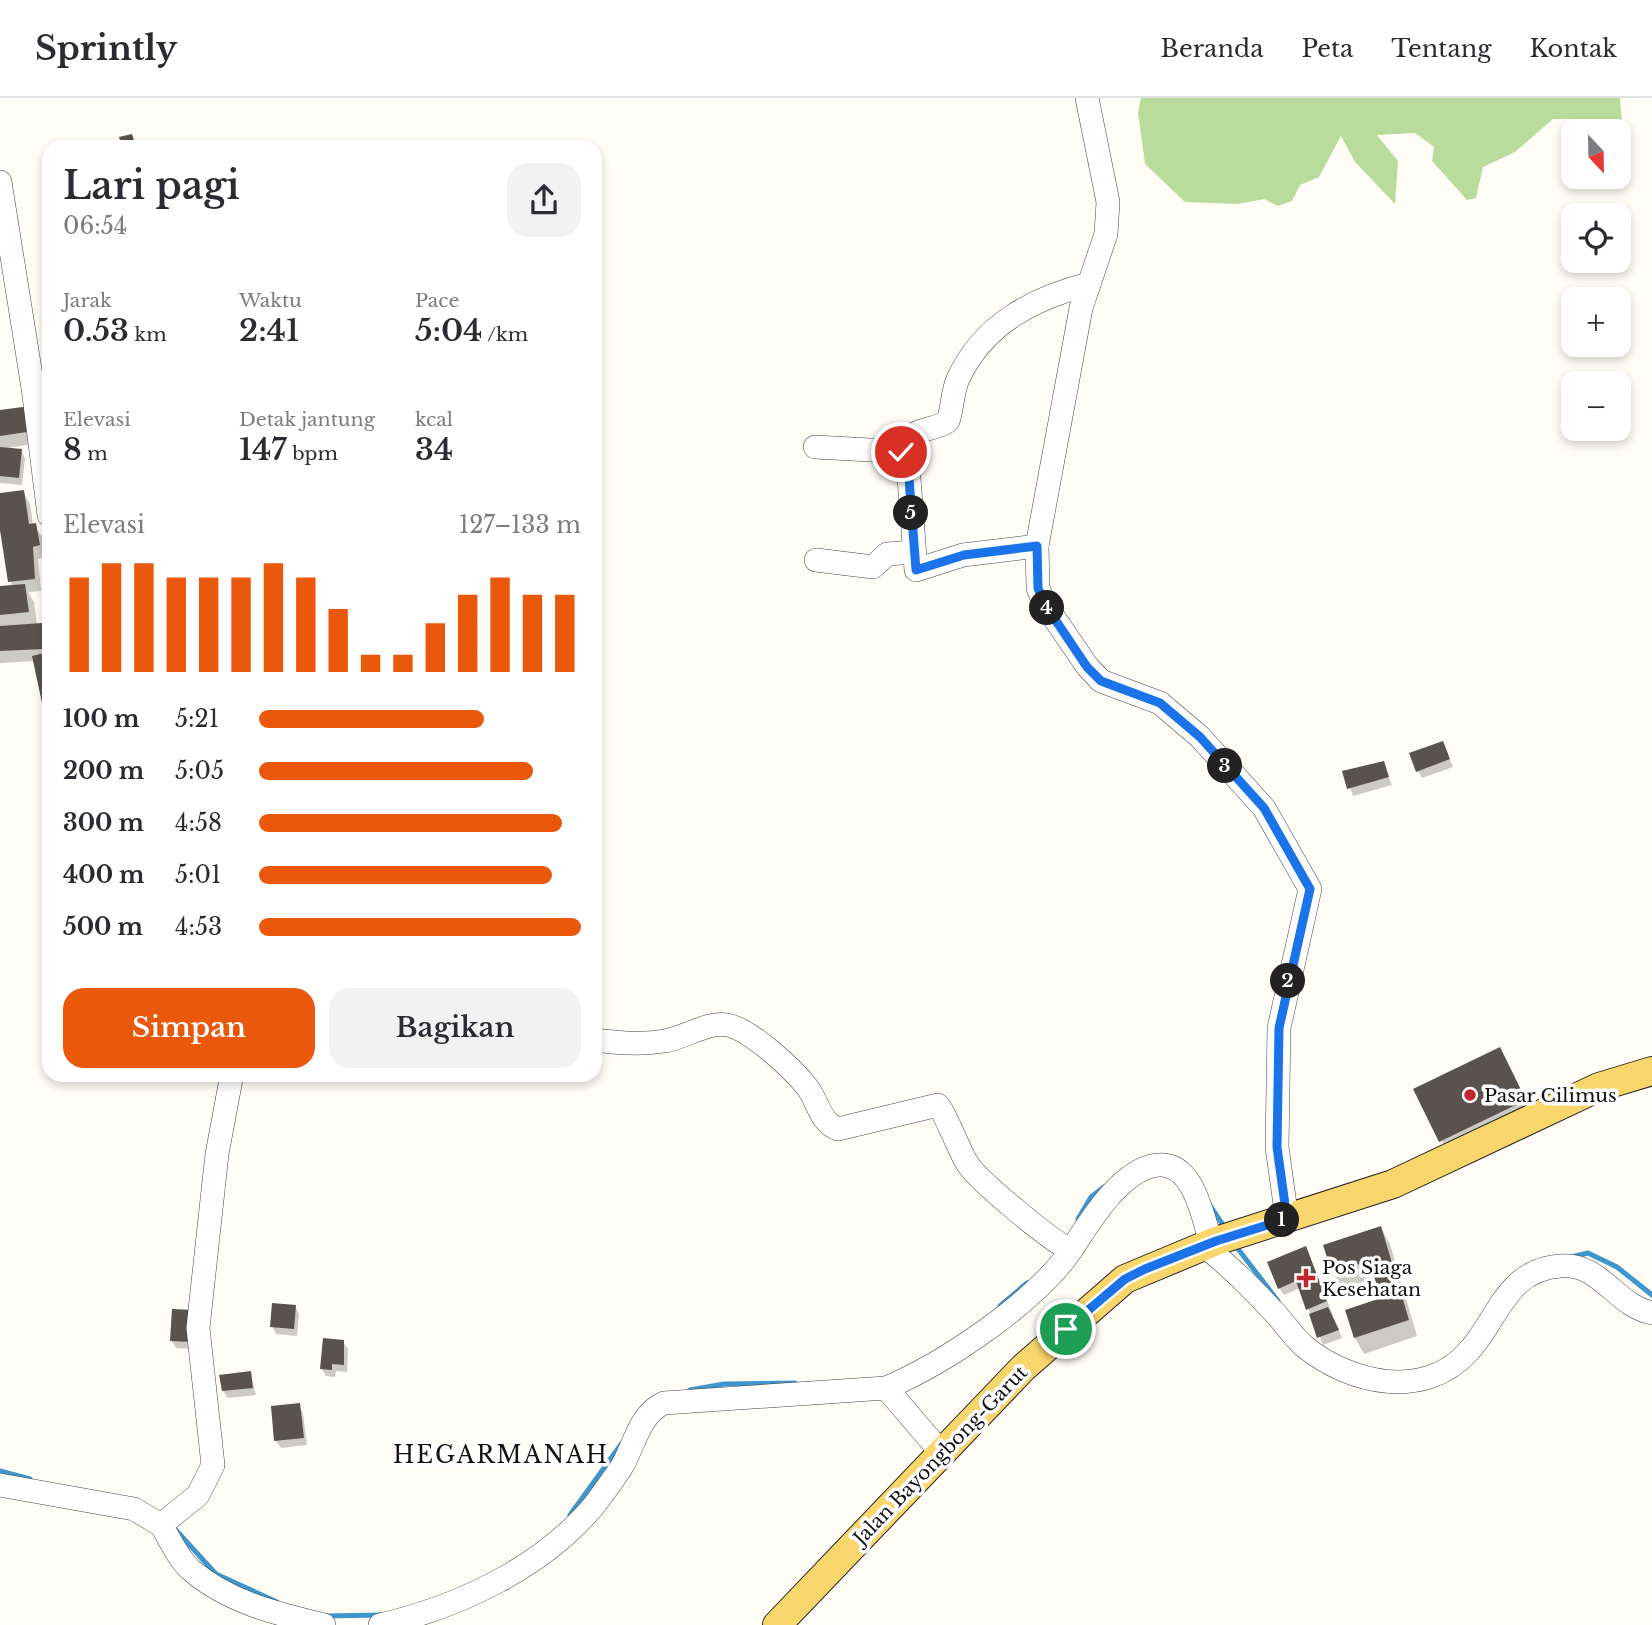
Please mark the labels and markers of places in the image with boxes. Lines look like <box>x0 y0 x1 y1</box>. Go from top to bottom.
pin <box>871 422 931 482</box>
pin: 5 <box>894 496 928 530</box>
pin: 4 <box>1030 590 1064 626</box>
pin: 3 <box>1208 748 1242 784</box>
pin: 2 <box>1270 964 1306 998</box>
place label: Pasar Cilimus <box>1484 1084 1617 1107</box>
marker: Pasar Cilimus <box>1462 1087 1478 1103</box>
pin: 1 <box>1264 1202 1300 1238</box>
place label: Pos Siaga Kesehatan <box>1322 1256 1421 1301</box>
marker: Pos Siaga Kesehatan <box>1296 1268 1316 1288</box>
pin <box>1036 1299 1096 1359</box>

